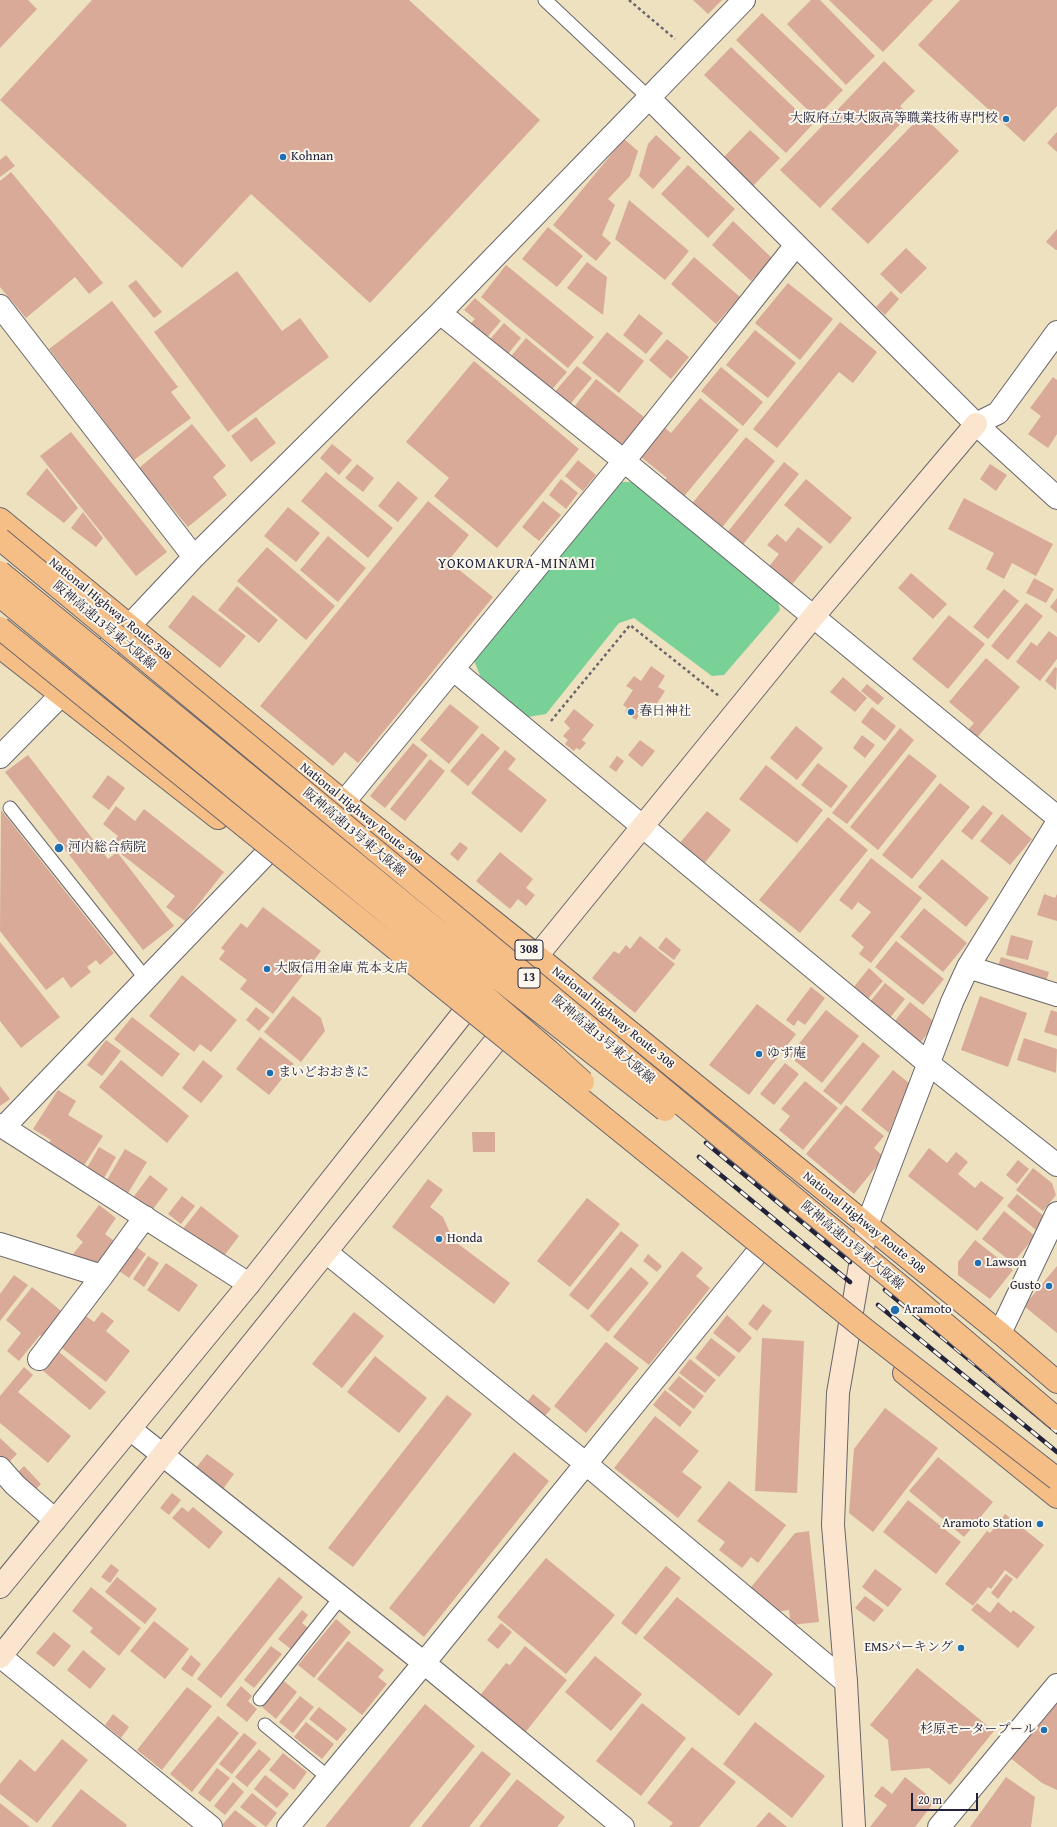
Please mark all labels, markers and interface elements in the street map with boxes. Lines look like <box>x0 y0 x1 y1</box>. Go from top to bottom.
place label: 大阪府立東大阪高等職業技術専門校 <box>790 111 998 127</box>
marker: 大阪府立東大阪高等職業技術専門校 <box>1001 114 1011 124</box>
place label: Kohnan <box>291 149 333 165</box>
marker: Kohnan <box>278 152 288 162</box>
street label: National Highway Route 308 <box>45 555 175 663</box>
district label: YOKOMAKURA-MINAMI <box>438 556 596 572</box>
street label: 阪神高速13号東大阪線 <box>49 578 159 674</box>
place label: 春日神社 <box>639 704 691 720</box>
marker: 春日神社 <box>626 707 636 717</box>
street label: National Highway Route 308 <box>296 760 426 868</box>
street label: 阪神高速13号東大阪線 <box>299 785 409 881</box>
place label: 河内総合病院 <box>68 840 146 856</box>
marker: 河内総合病院 <box>53 842 65 854</box>
road number: 308 <box>515 940 543 960</box>
place label: 大阪信用金庫 荒本支店 <box>275 961 408 977</box>
marker: 大阪信用金庫 荒本支店 <box>262 964 272 974</box>
street label: National Highway Route 308 <box>548 964 678 1072</box>
road number: 13 <box>518 968 540 988</box>
street label: 阪神高速13号東大阪線 <box>548 992 658 1088</box>
place label: ゆず庵 <box>767 1046 806 1062</box>
marker: ゆず庵 <box>754 1049 764 1059</box>
place label: まいどおおきに <box>278 1065 369 1081</box>
marker: まいどおおきに <box>265 1068 275 1078</box>
street label: National Highway Route 308 <box>799 1169 929 1277</box>
street label: 阪神高速13号東大阪線 <box>797 1198 907 1294</box>
place label: Honda <box>447 1231 483 1247</box>
marker: Honda <box>434 1234 444 1244</box>
place label: Lawson <box>986 1255 1027 1271</box>
marker: Lawson <box>973 1258 983 1268</box>
place label: Gusto <box>1010 1278 1041 1294</box>
marker: Gusto <box>1044 1281 1054 1291</box>
place label: Aramoto <box>904 1302 952 1318</box>
marker: Aramoto <box>889 1304 901 1316</box>
place label: Aramoto Station <box>942 1516 1032 1532</box>
marker: Aramoto Station <box>1035 1519 1045 1529</box>
place label: EMSパーキング <box>864 1640 953 1656</box>
marker: EMSパーキング <box>956 1643 966 1653</box>
place label: 杉原モータープール <box>920 1722 1036 1738</box>
marker: 杉原モータープール <box>1039 1725 1049 1735</box>
scale bar <box>913 1785 980 1811</box>
text: 20 m <box>918 1791 942 1808</box>

